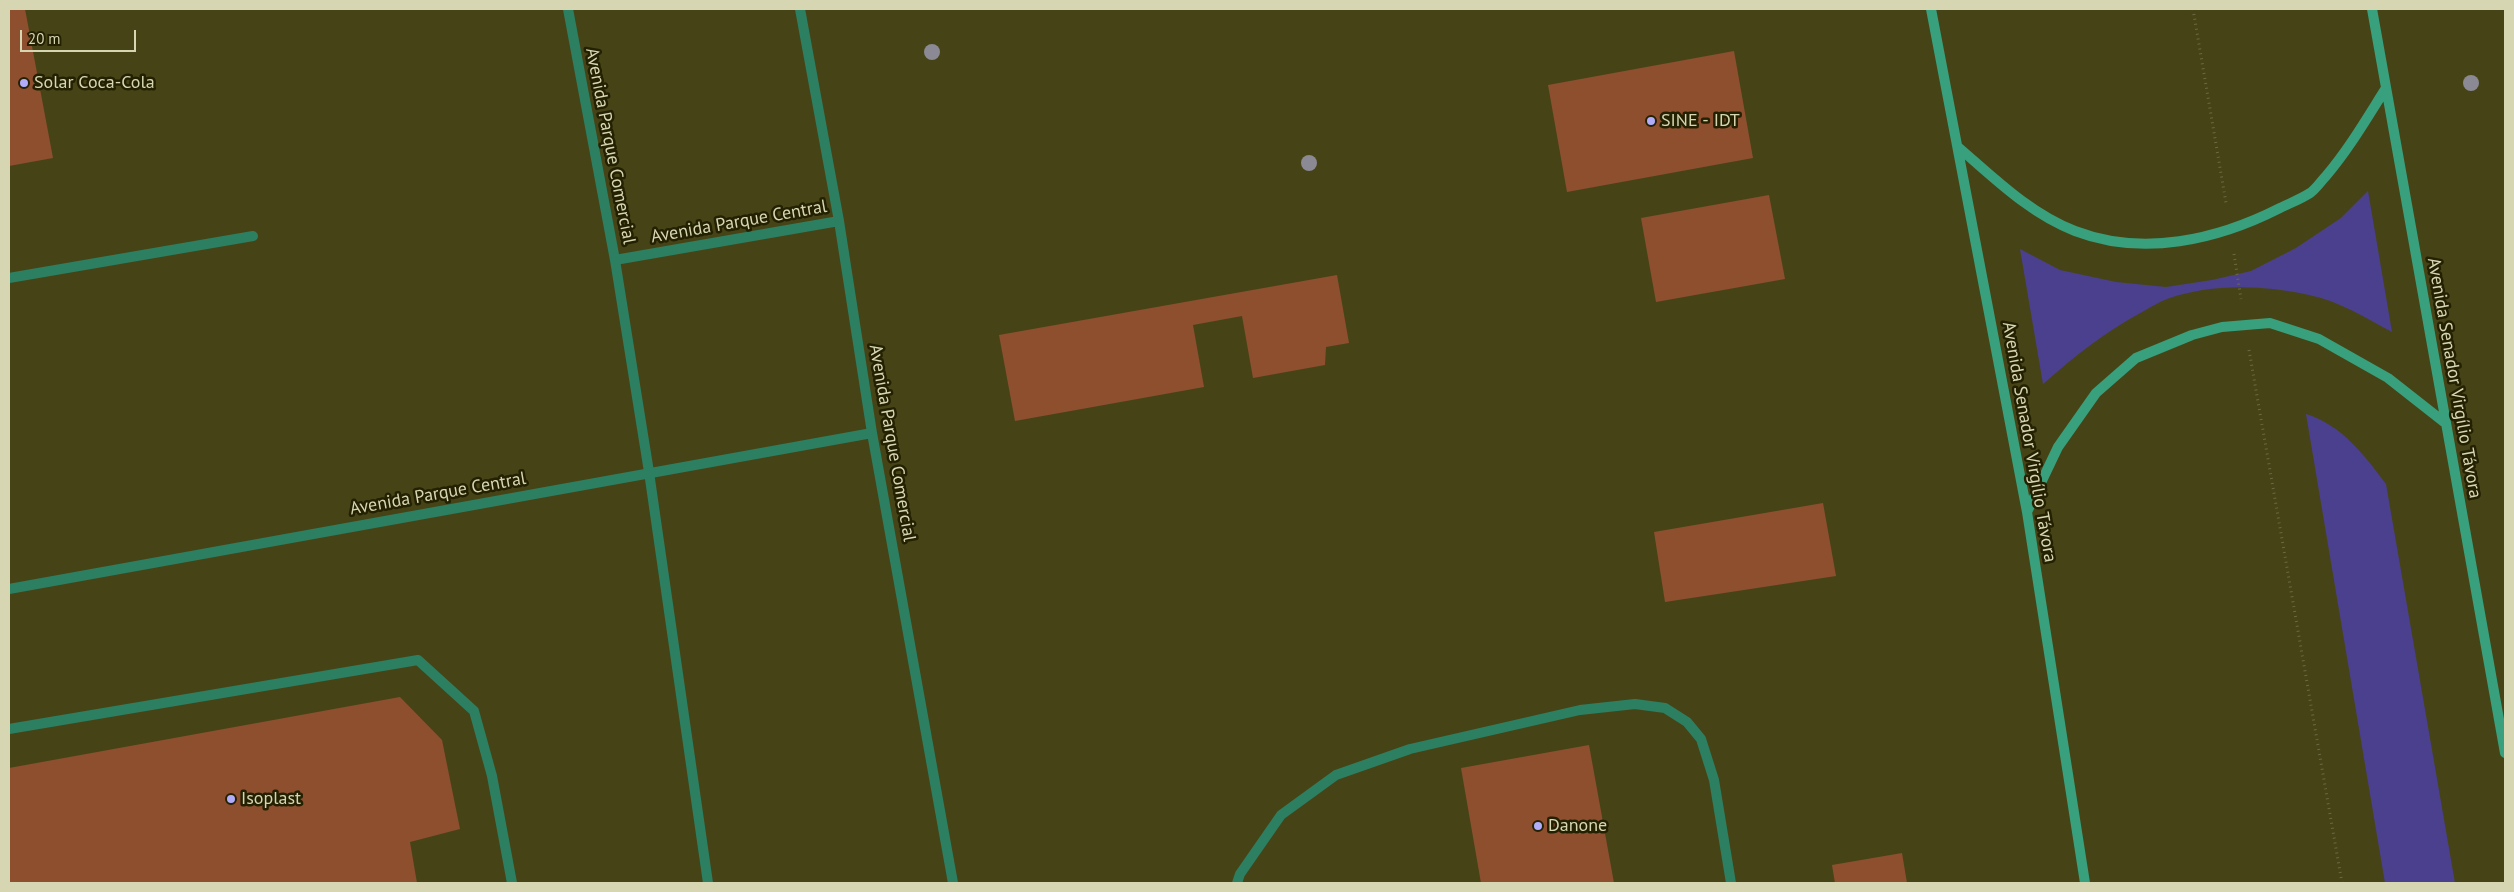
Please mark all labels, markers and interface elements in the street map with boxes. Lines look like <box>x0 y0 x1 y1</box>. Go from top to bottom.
scale bar <box>22 20 139 52</box>
text: 20 m <box>28 29 61 48</box>
street label: Avenida Parque Comercial <box>580 46 640 246</box>
place label: Solar Coca-Cola <box>34 72 155 94</box>
marker: Solar Coca-Cola <box>18 77 30 89</box>
place label: SINE - IDT <box>1661 110 1740 132</box>
marker: SINE - IDT <box>1645 115 1657 127</box>
street label: Avenida Parque Central <box>649 196 829 248</box>
street label: Avenida Senador Virgílio Távora <box>2422 256 2486 500</box>
street label: Avenida Senador Virgílio Távora <box>1997 320 2061 564</box>
street label: Avenida Parque Comercial <box>864 343 920 543</box>
street label: Avenida Parque Central <box>348 468 528 520</box>
place label: Isoplast <box>241 788 301 810</box>
marker: Isoplast <box>225 793 237 805</box>
place label: Danone <box>1548 815 1607 837</box>
marker: Danone <box>1532 820 1544 832</box>

